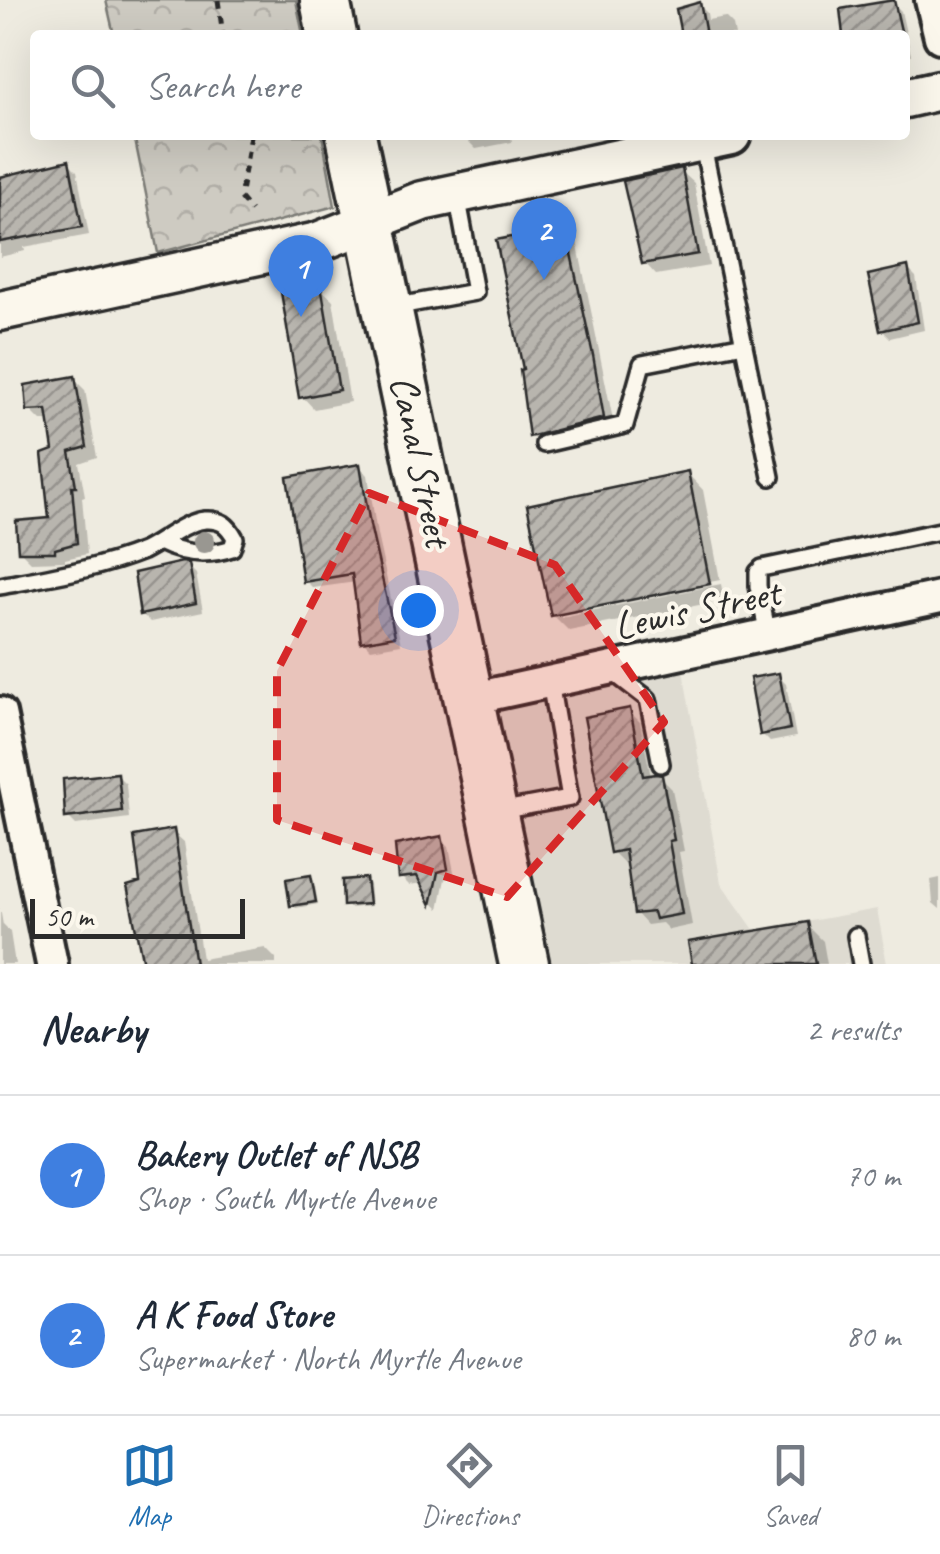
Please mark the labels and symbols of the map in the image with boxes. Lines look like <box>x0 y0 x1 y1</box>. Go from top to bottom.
pin: 2 <box>512 198 576 280</box>
pin: 1 <box>268 234 334 317</box>
street label: Canal Street <box>379 371 464 555</box>
street label: Lewis Street <box>610 566 788 651</box>
your location <box>393 585 444 636</box>
scale bar <box>30 894 245 938</box>

